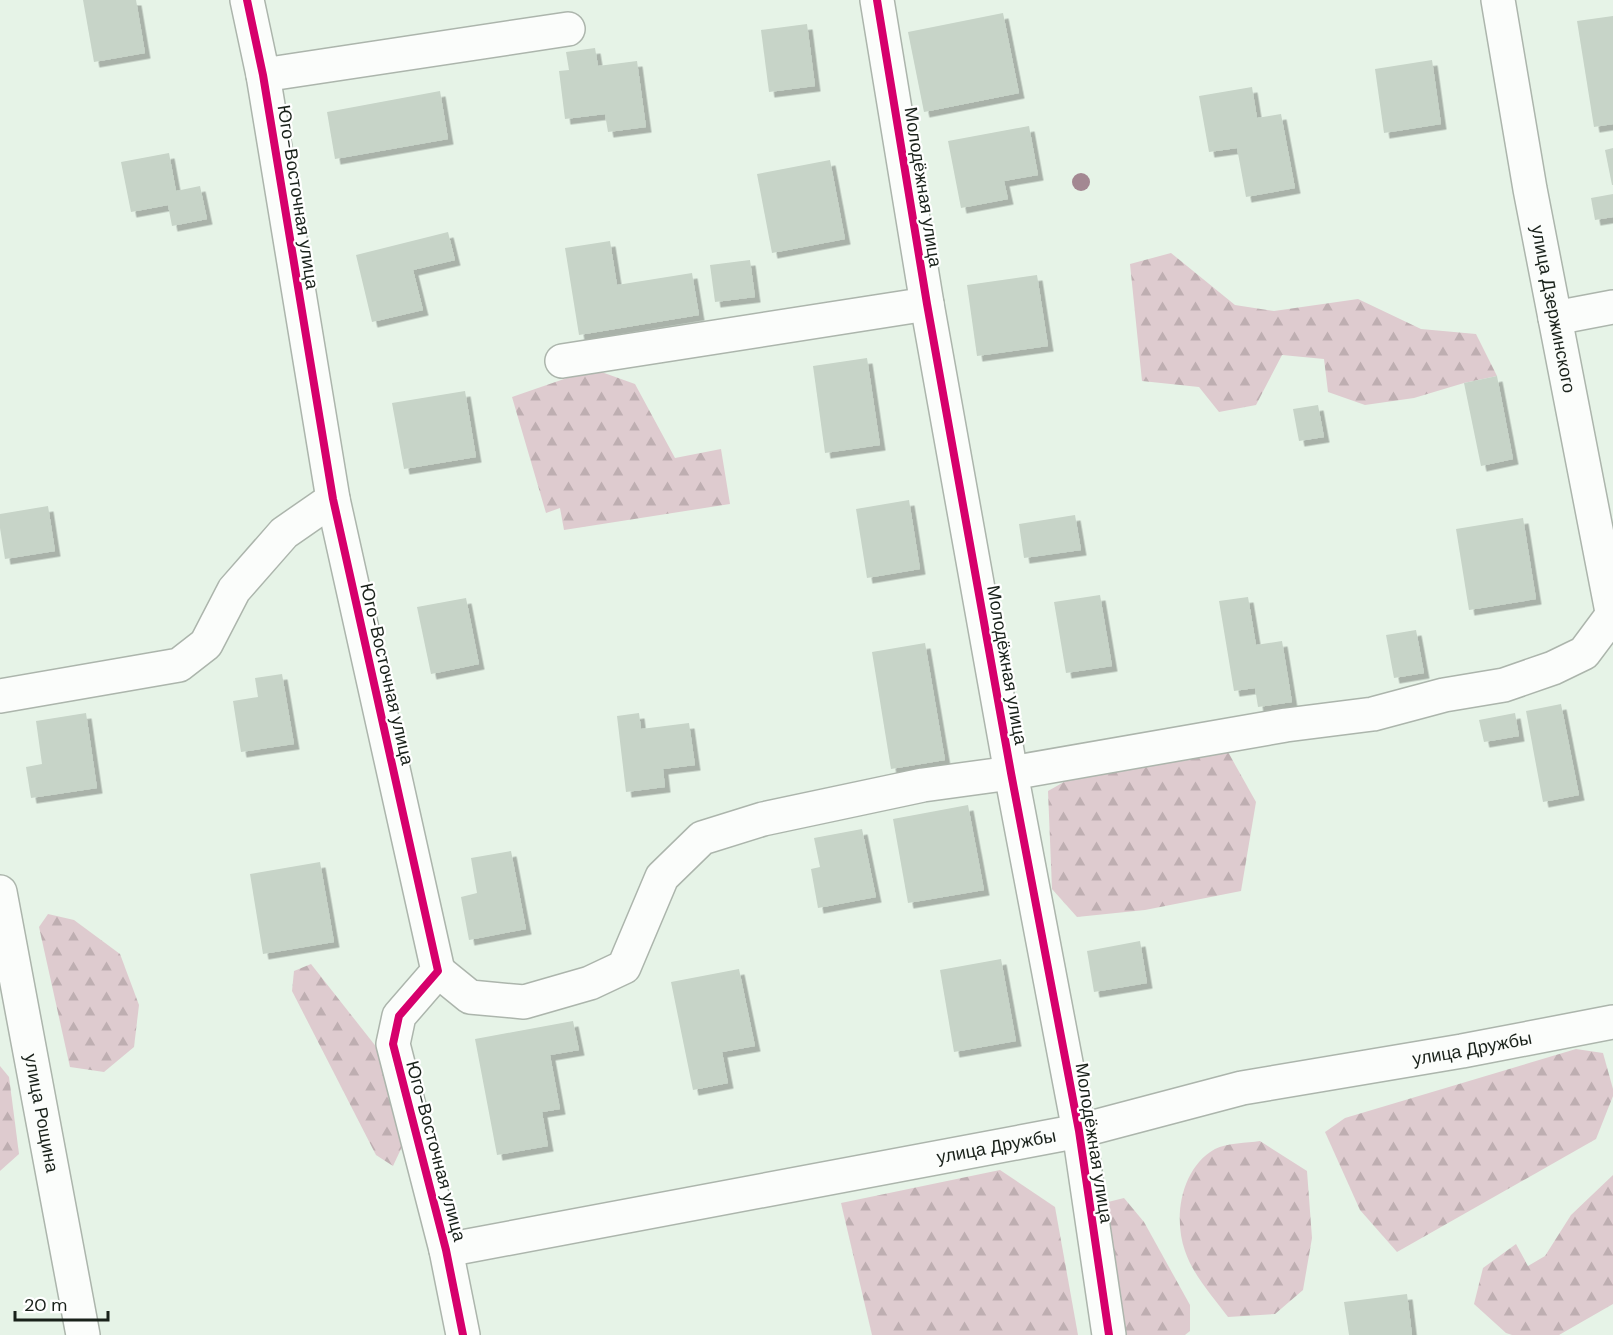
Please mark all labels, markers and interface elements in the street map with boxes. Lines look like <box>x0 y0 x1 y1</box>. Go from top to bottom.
street label: Юго-Восточная улица <box>272 103 325 292</box>
street label: Молодёжная улица <box>899 105 948 270</box>
street label: улица Дзержинского <box>1525 223 1581 395</box>
street label: Юго-Восточная улица <box>354 581 420 768</box>
street label: Молодёжная улица <box>981 583 1033 748</box>
street label: улица Дружбы <box>1410 1026 1534 1071</box>
street label: улица Рощина <box>19 1052 64 1175</box>
street label: Юго-Восточная улица <box>400 1058 472 1245</box>
street label: Молодёжная улица <box>1070 1061 1119 1226</box>
street label: улица Дружбы <box>935 1124 1058 1170</box>
scale bar <box>15 1284 108 1322</box>
text: 20 m <box>24 1293 67 1317</box>

